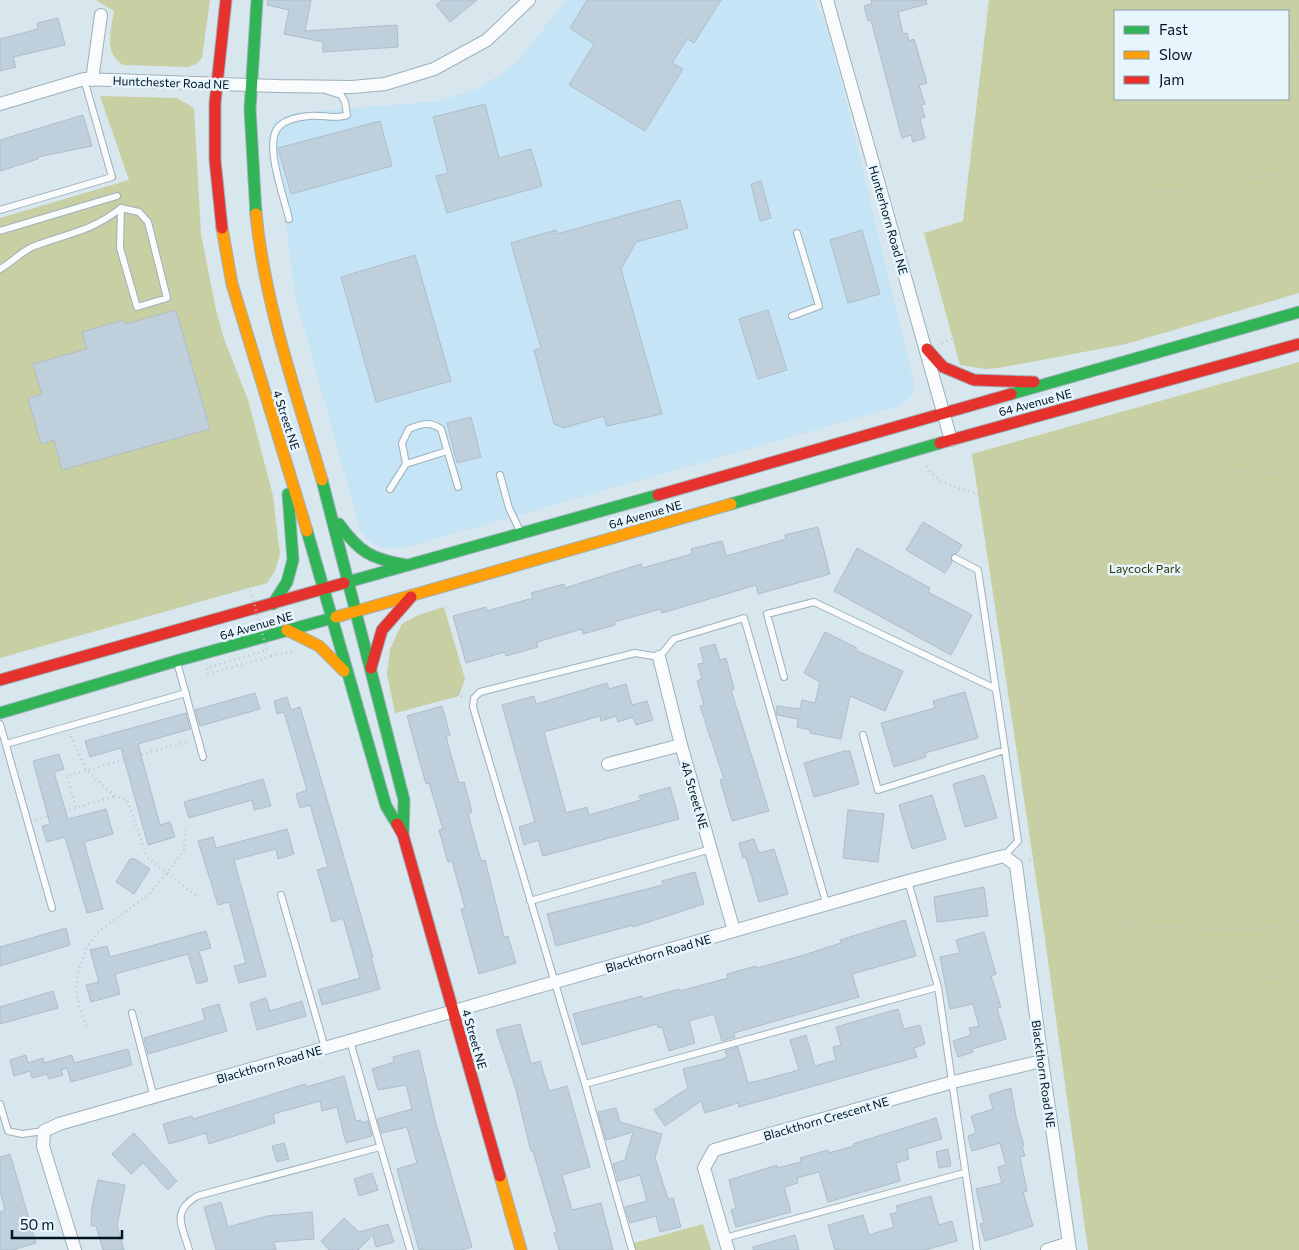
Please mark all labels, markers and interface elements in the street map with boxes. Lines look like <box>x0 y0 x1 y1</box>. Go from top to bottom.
legend <box>1114 10 1289 100</box>
text: Fast <box>1159 20 1188 38</box>
text: Slow <box>1159 45 1192 63</box>
text: Jam <box>1159 70 1184 88</box>
street label: Huntchester Road NE <box>112 73 230 91</box>
street label: Hunterhorn Road NE <box>867 164 911 276</box>
street label: 64 Avenue NE <box>997 385 1073 419</box>
street label: 4 Street NE <box>271 388 303 452</box>
street label: 64 Avenue NE <box>607 497 683 531</box>
park label: Laycock Park <box>1109 561 1181 575</box>
street label: 64 Avenue NE <box>218 608 294 642</box>
street label: 4A Street NE <box>679 759 711 831</box>
street label: Blackthorn Road NE <box>604 931 712 975</box>
street label: 4 Street NE <box>460 1007 490 1071</box>
street label: Blackthorn Road NE <box>1029 1019 1059 1129</box>
street label: Blackthorn Road NE <box>215 1042 323 1086</box>
street label: Blackthorn Crescent NE <box>762 1093 890 1143</box>
scale bar <box>12 1208 122 1240</box>
text: 50 m <box>20 1215 54 1233</box>

